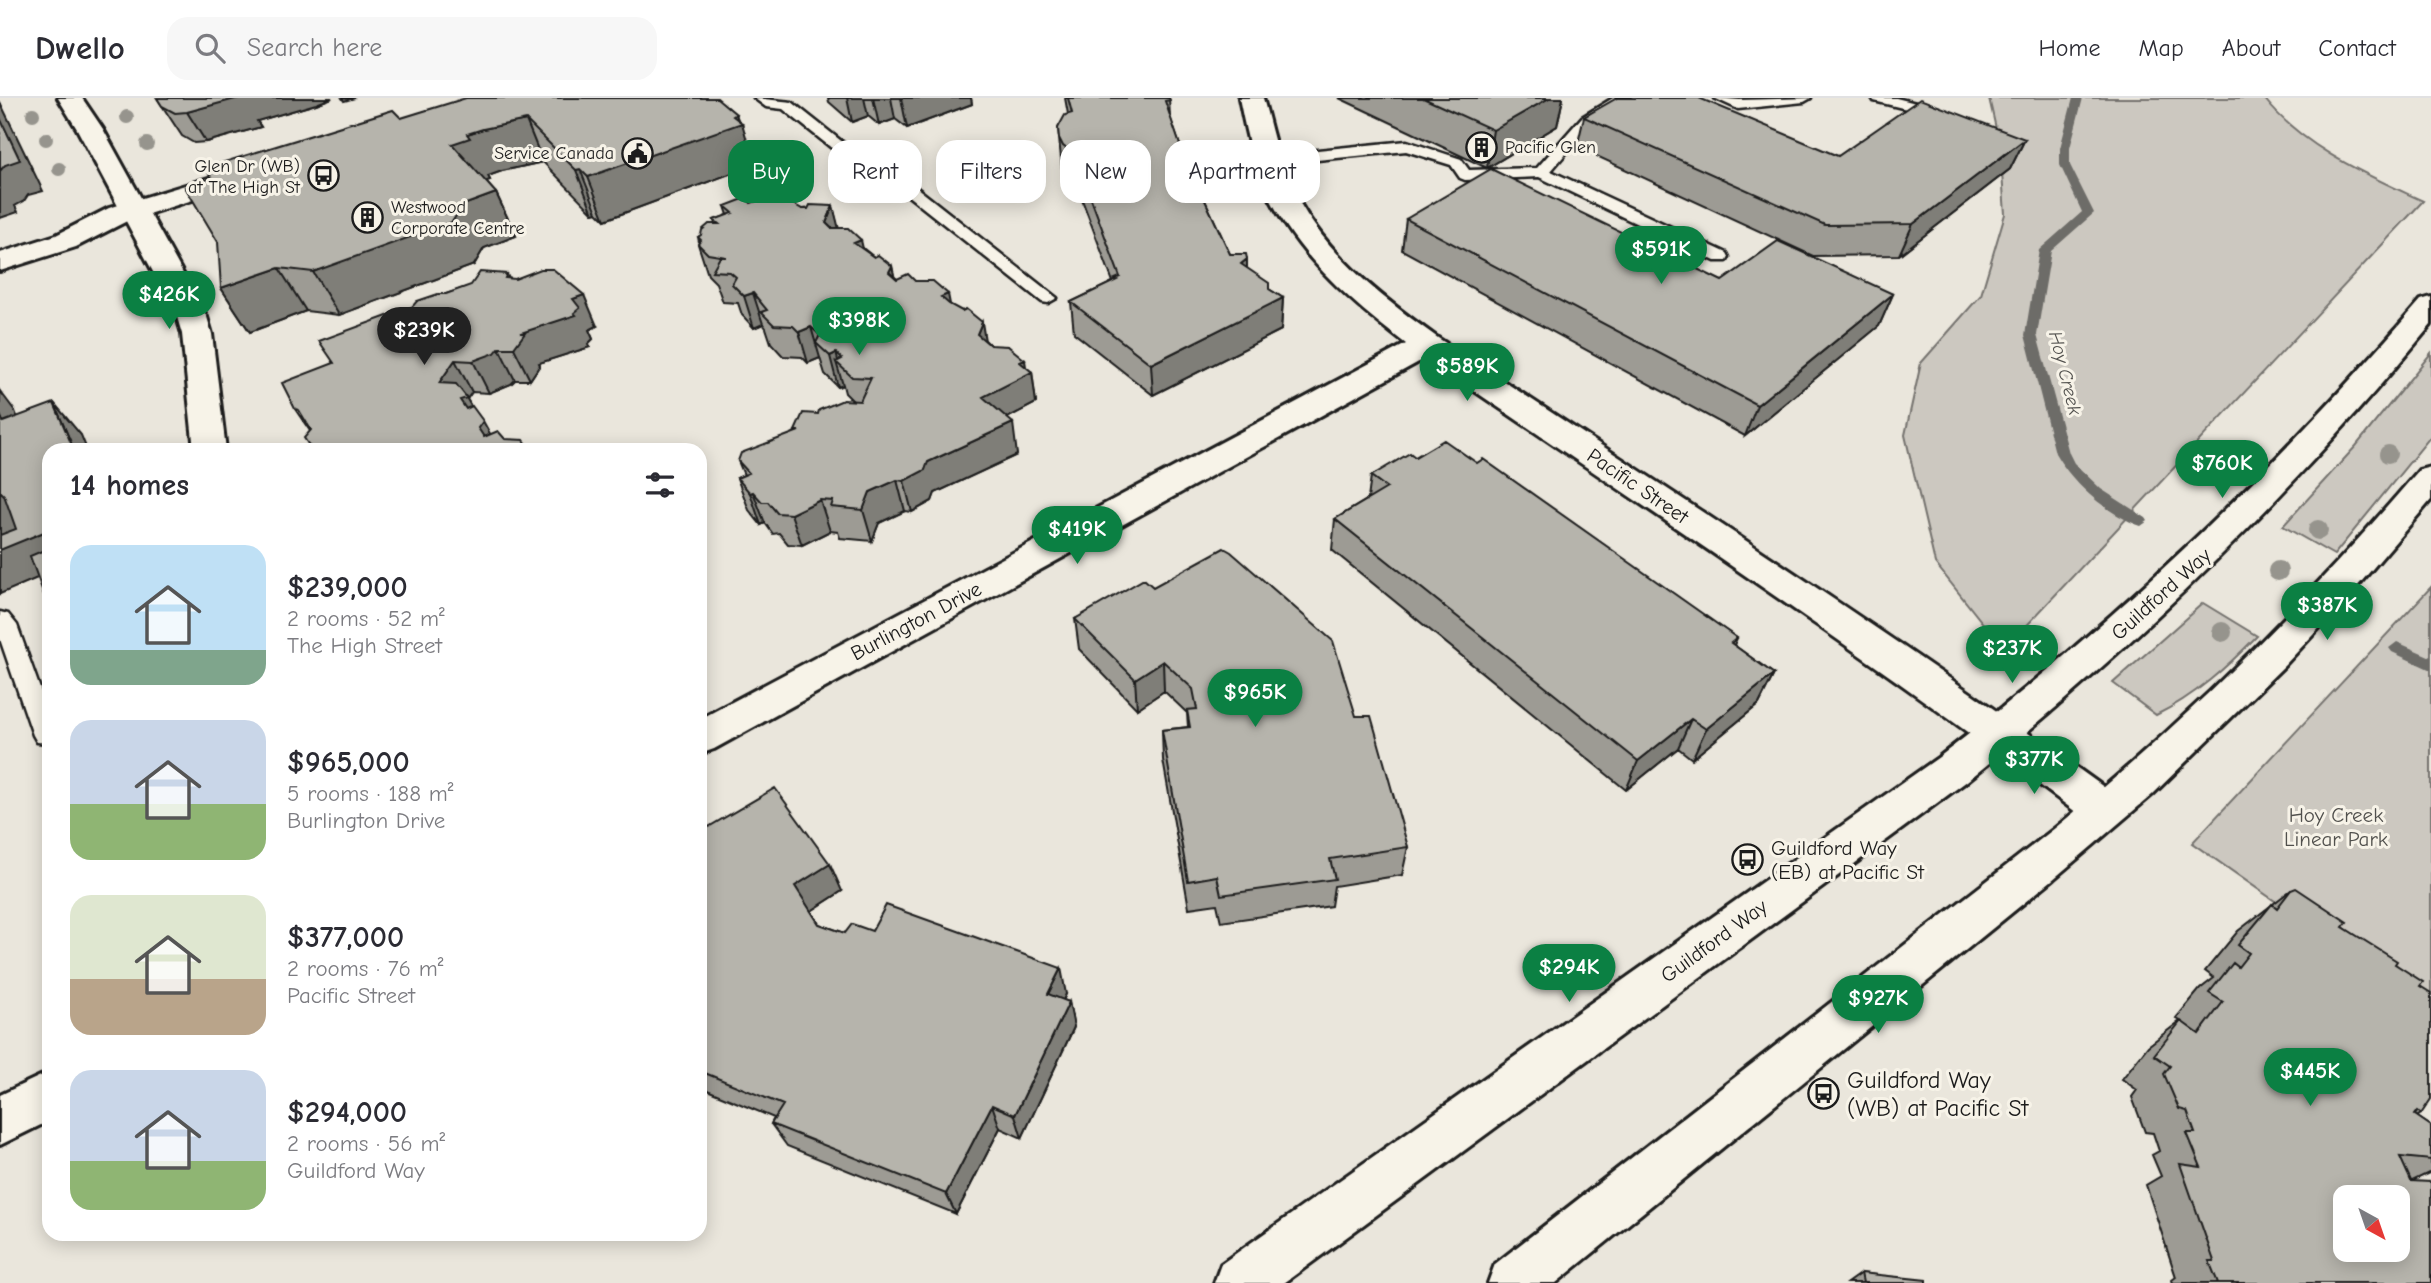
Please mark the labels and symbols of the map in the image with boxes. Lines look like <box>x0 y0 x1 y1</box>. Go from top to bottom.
building icon: Pacific Glen <box>1465 130 1499 164</box>
public building icon: Service Canada <box>620 136 654 170</box>
place label: Pacific Glen <box>1505 137 1596 158</box>
place label: Service Canada <box>494 143 614 164</box>
place label: Glen Dr (WB) at The High St <box>188 156 301 198</box>
bus stop icon: Glen Dr (WB) at The High St <box>306 159 340 193</box>
place label: Westwood Corporate Centre <box>391 197 525 239</box>
building icon: Westwood Corporate Centre <box>351 200 385 234</box>
pin: $591K <box>1612 226 1710 286</box>
pin: $426K <box>120 272 218 331</box>
pin: $398K <box>810 298 908 357</box>
pin: $239K <box>375 308 473 367</box>
water label: Hoy Creek <box>2044 329 2086 418</box>
pin: $589K <box>1418 344 1516 403</box>
pin: $760K <box>2173 440 2271 500</box>
street label: Pacific Street <box>1583 443 1694 529</box>
pin: $419K <box>1028 506 1126 566</box>
street label: Guildford Way <box>2106 543 2216 645</box>
street label: Burlington Drive <box>847 576 985 666</box>
pin: $387K <box>2278 582 2376 642</box>
pin: $237K <box>1963 626 2061 685</box>
pin: $965K <box>1206 670 1304 729</box>
pin: $377K <box>1985 736 2083 796</box>
park label: Hoy Creek Linear Park <box>2284 803 2388 851</box>
place label: Guildford Way (EB) at Pacific St <box>1771 836 1925 884</box>
bus stop icon: Guildford Way (EB) at Pacific St <box>1731 843 1765 877</box>
street label: Guildford Way <box>1656 894 1772 988</box>
pin: $294K <box>1520 944 1618 1004</box>
pin: $927K <box>1829 976 1927 1035</box>
pin: $445K <box>2261 1048 2359 1108</box>
place label: Guildford Way (WB) at Pacific St <box>1847 1066 2029 1122</box>
bus stop icon: Guildford Way (WB) at Pacific St <box>1807 1077 1841 1111</box>
north arrow <box>2333 1185 2410 1262</box>

